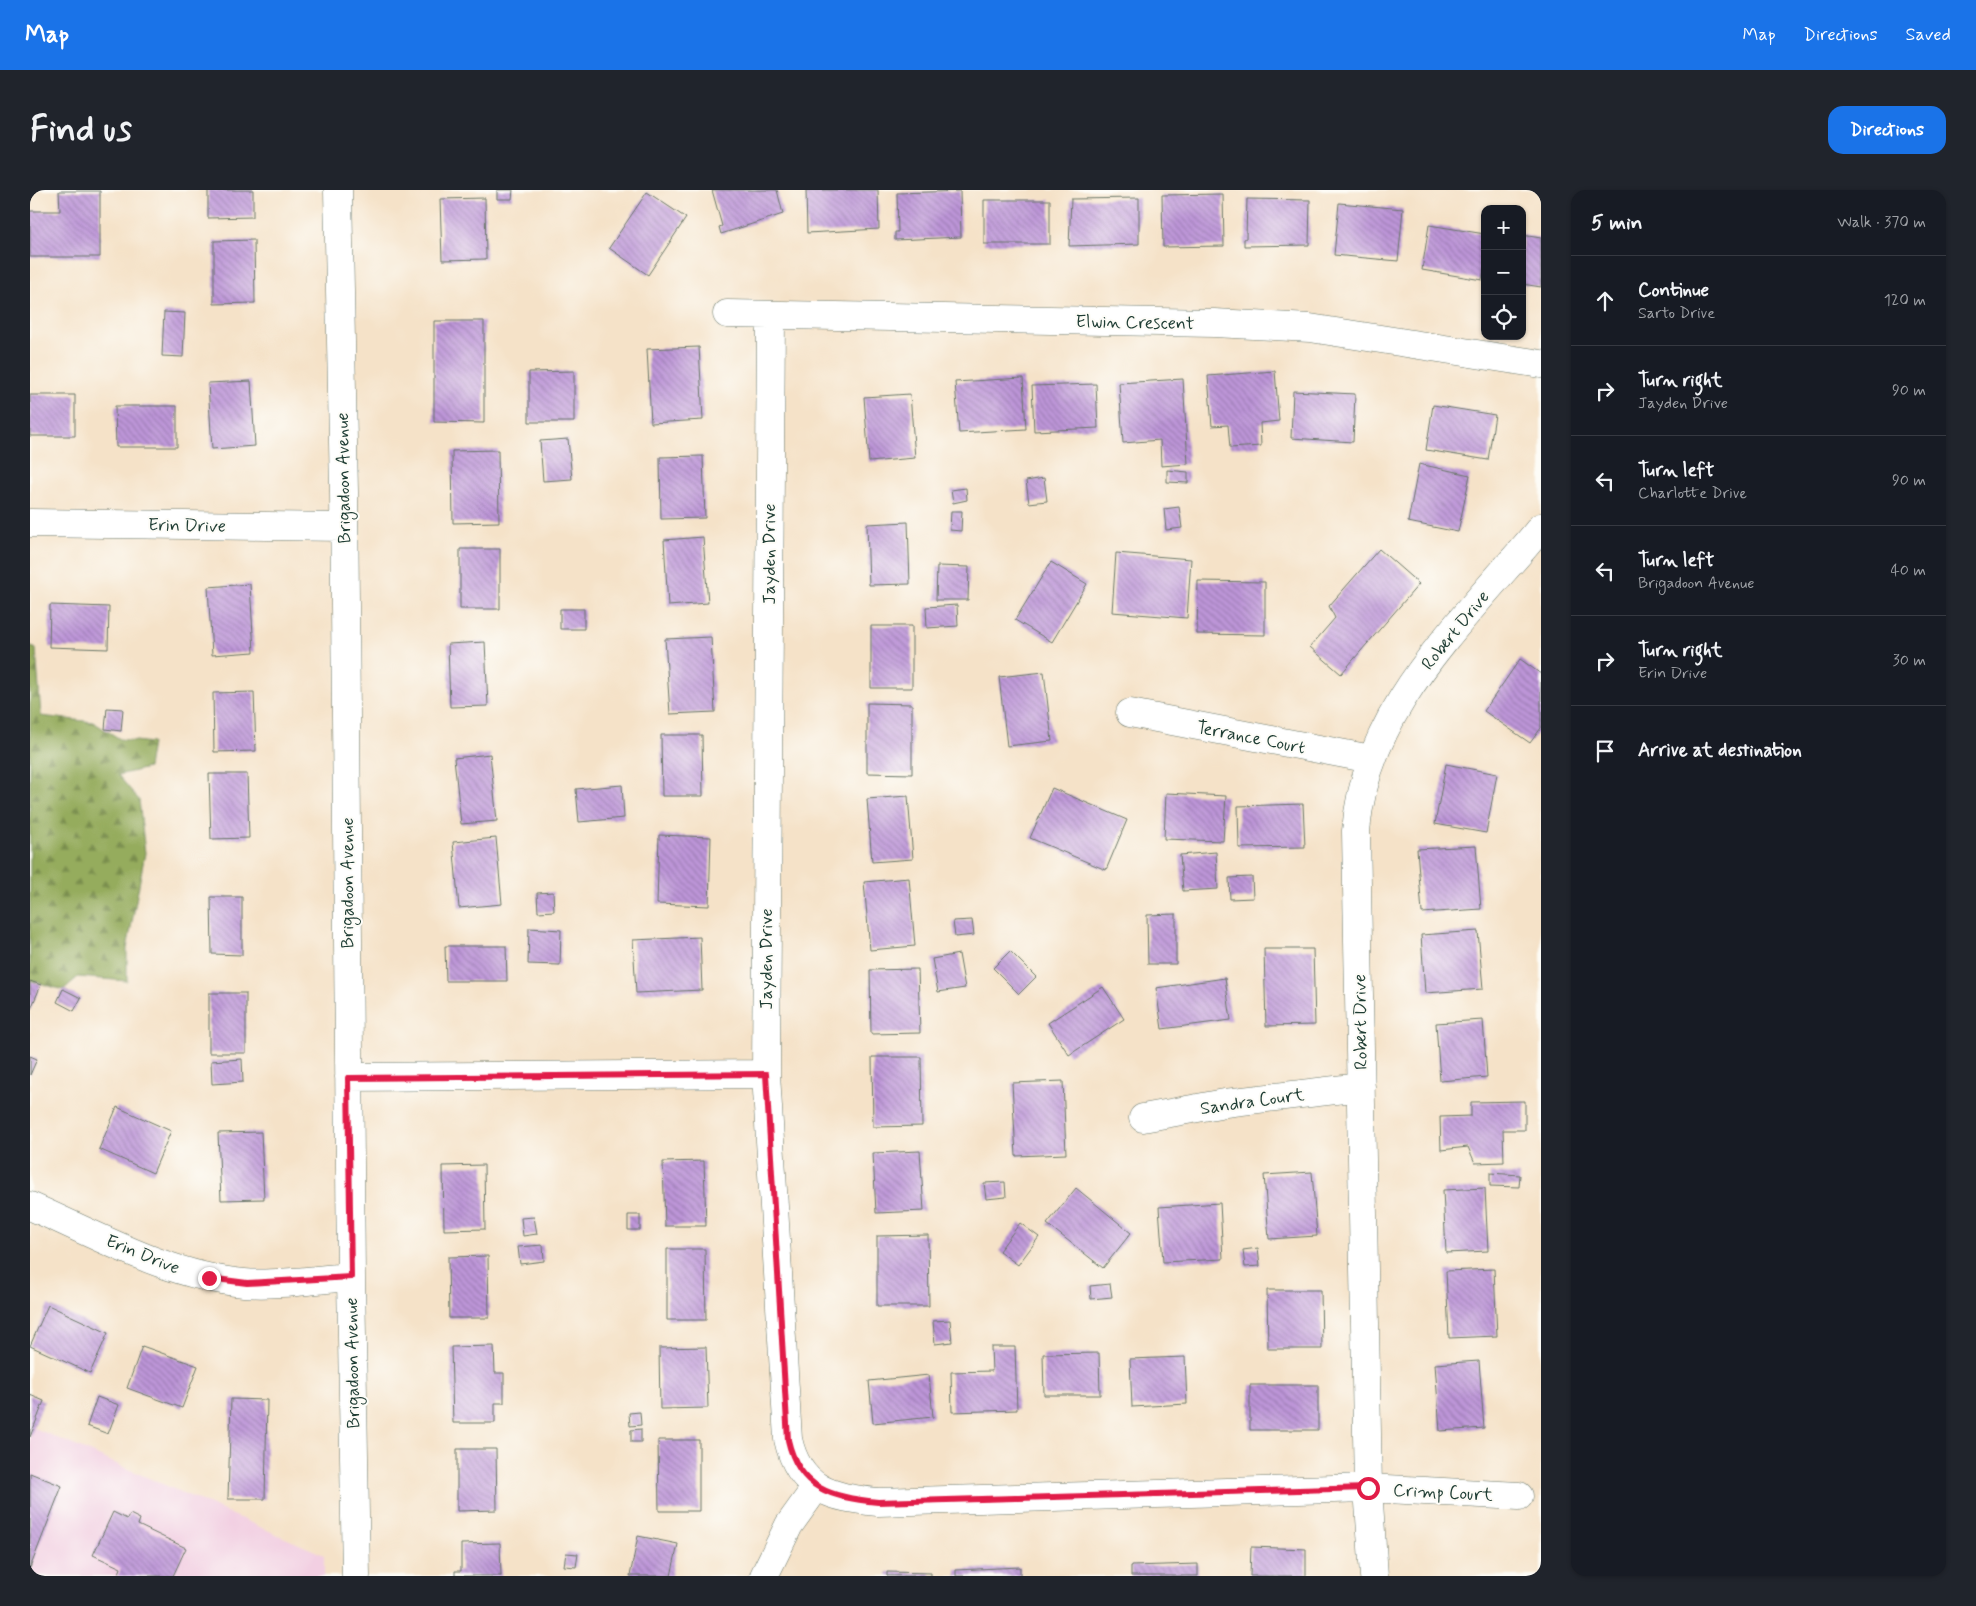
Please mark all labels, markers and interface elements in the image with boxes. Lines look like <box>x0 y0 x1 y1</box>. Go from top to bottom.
text: Map <box>25 20 69 51</box>
text: Map <box>1743 23 1776 47</box>
text: Directions <box>1804 23 1878 47</box>
text: Saved <box>1906 23 1951 47</box>
button: Directions <box>1828 106 1946 154</box>
text: Find us <box>30 107 132 153</box>
map controls <box>1481 205 1526 340</box>
button: + <box>1481 205 1526 250</box>
text: 5 min <box>1591 209 1643 237</box>
text: Walk · 370 m <box>1837 212 1926 233</box>
button: − <box>1481 250 1526 295</box>
text: Continue <box>1638 278 1709 303</box>
icon: ahead <box>1591 287 1619 315</box>
text: 120 m <box>1884 290 1926 311</box>
button: locate <box>1481 295 1526 340</box>
text: Sarto Drive <box>1638 303 1715 324</box>
street label: Elwin Crescent <box>1075 310 1195 336</box>
text: Turn right <box>1638 368 1722 393</box>
icon: right <box>1591 377 1619 405</box>
text: 90 m <box>1892 380 1926 401</box>
text: Jayden Drive <box>1638 393 1728 414</box>
street label: Brigadoon Avenue <box>331 412 358 544</box>
text: Turn left <box>1638 458 1714 483</box>
icon: left <box>1591 467 1619 495</box>
text: 90 m <box>1892 470 1926 491</box>
text: Charlotte Drive <box>1638 483 1747 504</box>
street label: Jayden Drive <box>758 503 782 605</box>
street label: Erin Drive <box>148 513 226 539</box>
text: Turn left <box>1638 548 1714 573</box>
icon: left <box>1591 557 1619 585</box>
text: 40 m <box>1890 560 1926 581</box>
text: Brigadoon Avenue <box>1638 573 1755 594</box>
street label: Robert Drive <box>1416 586 1495 675</box>
text: Turn right <box>1638 638 1722 663</box>
icon: right <box>1591 647 1619 675</box>
text: 30 m <box>1893 650 1926 671</box>
text: Erin Drive <box>1638 663 1707 684</box>
street label: Terrance Court <box>1194 716 1308 760</box>
icon: arrive <box>1591 737 1619 765</box>
text: Arrive at destination <box>1638 738 1802 763</box>
street label: Brigadoon Avenue <box>336 817 361 949</box>
street label: Jayden Drive <box>755 908 779 1010</box>
street label: Robert Drive <box>1348 974 1374 1070</box>
street label: Sandra Court <box>1199 1083 1306 1121</box>
street label: Erin Drive <box>102 1229 183 1281</box>
route end <box>198 1267 221 1290</box>
street label: Brigadoon Avenue <box>340 1297 367 1429</box>
route start <box>1357 1477 1380 1500</box>
street label: Crimp Court <box>1392 1478 1494 1508</box>

